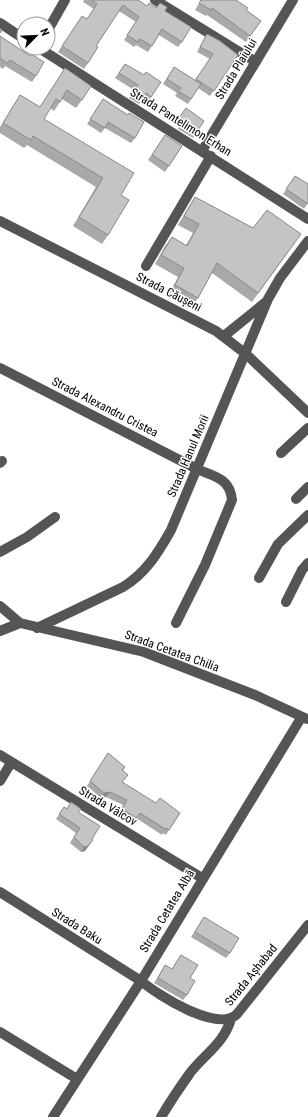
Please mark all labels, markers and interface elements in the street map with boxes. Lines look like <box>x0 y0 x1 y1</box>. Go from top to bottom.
north arrow <box>16 16 56 56</box>
text: N <box>37 26 52 38</box>
street label: Strada Plaiului <box>212 36 260 102</box>
street label: Strada Pantelimon Erhan <box>128 85 234 159</box>
street label: Strada Căușeni <box>134 270 204 315</box>
street label: Strada Alexandru Cristea <box>50 374 161 440</box>
street label: Strada Hanul Morii <box>164 413 212 499</box>
street label: Strada Cetatea Chilia <box>123 627 221 675</box>
street label: Strada Vâlcov <box>77 783 139 829</box>
street label: Strada Cetatea Albă <box>137 867 197 955</box>
street label: Strada Baku <box>49 905 105 947</box>
street label: Strada Așhabad <box>222 941 281 1009</box>

